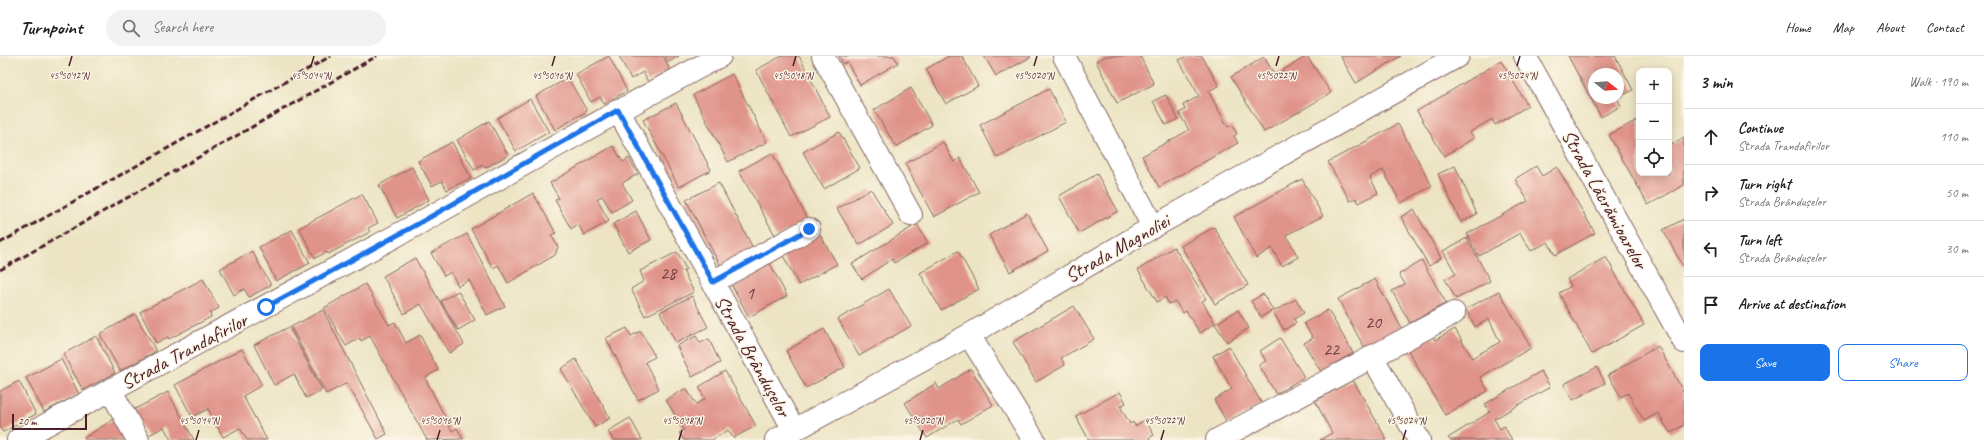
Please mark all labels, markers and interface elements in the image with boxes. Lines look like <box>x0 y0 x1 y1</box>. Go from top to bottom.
search box <box>106 10 386 46</box>
text: Turnpoint <box>20 16 82 40</box>
icon: search <box>120 17 142 39</box>
text: Search here <box>152 18 214 37</box>
text: Home <box>1785 19 1811 36</box>
text: Map <box>1833 19 1854 36</box>
text: About <box>1876 19 1904 36</box>
text: Contact <box>1926 19 1964 36</box>
north arrow <box>1588 68 1624 104</box>
map controls <box>1636 68 1672 176</box>
button: + <box>1636 68 1672 104</box>
text: 45°50'12"N <box>49 69 91 82</box>
text: 45°50'14"N <box>291 69 333 82</box>
text: 45°50'16"N <box>532 69 574 82</box>
text: 45°50'18"N <box>773 69 815 82</box>
text: 45°50'20"N <box>1014 69 1056 82</box>
text: 45°50'22"N <box>1256 69 1298 82</box>
text: 45°50'24"N <box>1497 69 1539 82</box>
text: 3 min <box>1700 72 1733 93</box>
text: Walk · 190 m <box>1909 74 1968 90</box>
button: − <box>1636 104 1672 140</box>
text: Continue <box>1738 119 1783 138</box>
street label: Strada Lăcrămioarelor <box>1556 125 1654 275</box>
icon: ahead <box>1700 126 1722 148</box>
text: 110 m <box>1940 129 1968 145</box>
text: Strada Trandafirilor <box>1738 138 1829 154</box>
button: locate <box>1636 140 1672 176</box>
text: Turn right <box>1738 175 1791 194</box>
icon: right <box>1700 182 1722 204</box>
text: 50 m <box>1946 185 1968 201</box>
text: Strada Brândușelor <box>1738 194 1826 210</box>
street label: Strada Magnoliei <box>1061 207 1176 288</box>
route end <box>800 220 818 238</box>
text: Turn left <box>1738 231 1781 250</box>
icon: left <box>1700 238 1722 260</box>
text: 30 m <box>1946 241 1968 257</box>
text: Strada Brândușelor <box>1738 250 1826 266</box>
house number: 28 <box>660 262 678 284</box>
house number: 1 <box>746 282 755 304</box>
street label: Strada Brândușelor <box>709 291 797 423</box>
icon: arrive <box>1700 294 1722 316</box>
text: Arrive at destination <box>1738 295 1845 314</box>
route start <box>257 298 275 316</box>
street label: Strada Trandafirilor <box>117 307 253 395</box>
house number: 20 <box>1365 311 1383 333</box>
house number: 22 <box>1323 338 1341 360</box>
button: Save <box>1700 344 1830 381</box>
button: Share <box>1838 344 1968 381</box>
scale bar <box>12 412 87 431</box>
text: 20 m <box>18 414 37 428</box>
text: 45°50'14"N <box>179 414 221 427</box>
text: 45°50'16"N <box>420 414 462 427</box>
text: 45°50'18"N <box>662 414 704 427</box>
text: 45°50'20"N <box>903 414 945 427</box>
text: 45°50'22"N <box>1144 414 1186 427</box>
text: 45°50'24"N <box>1386 414 1428 427</box>

